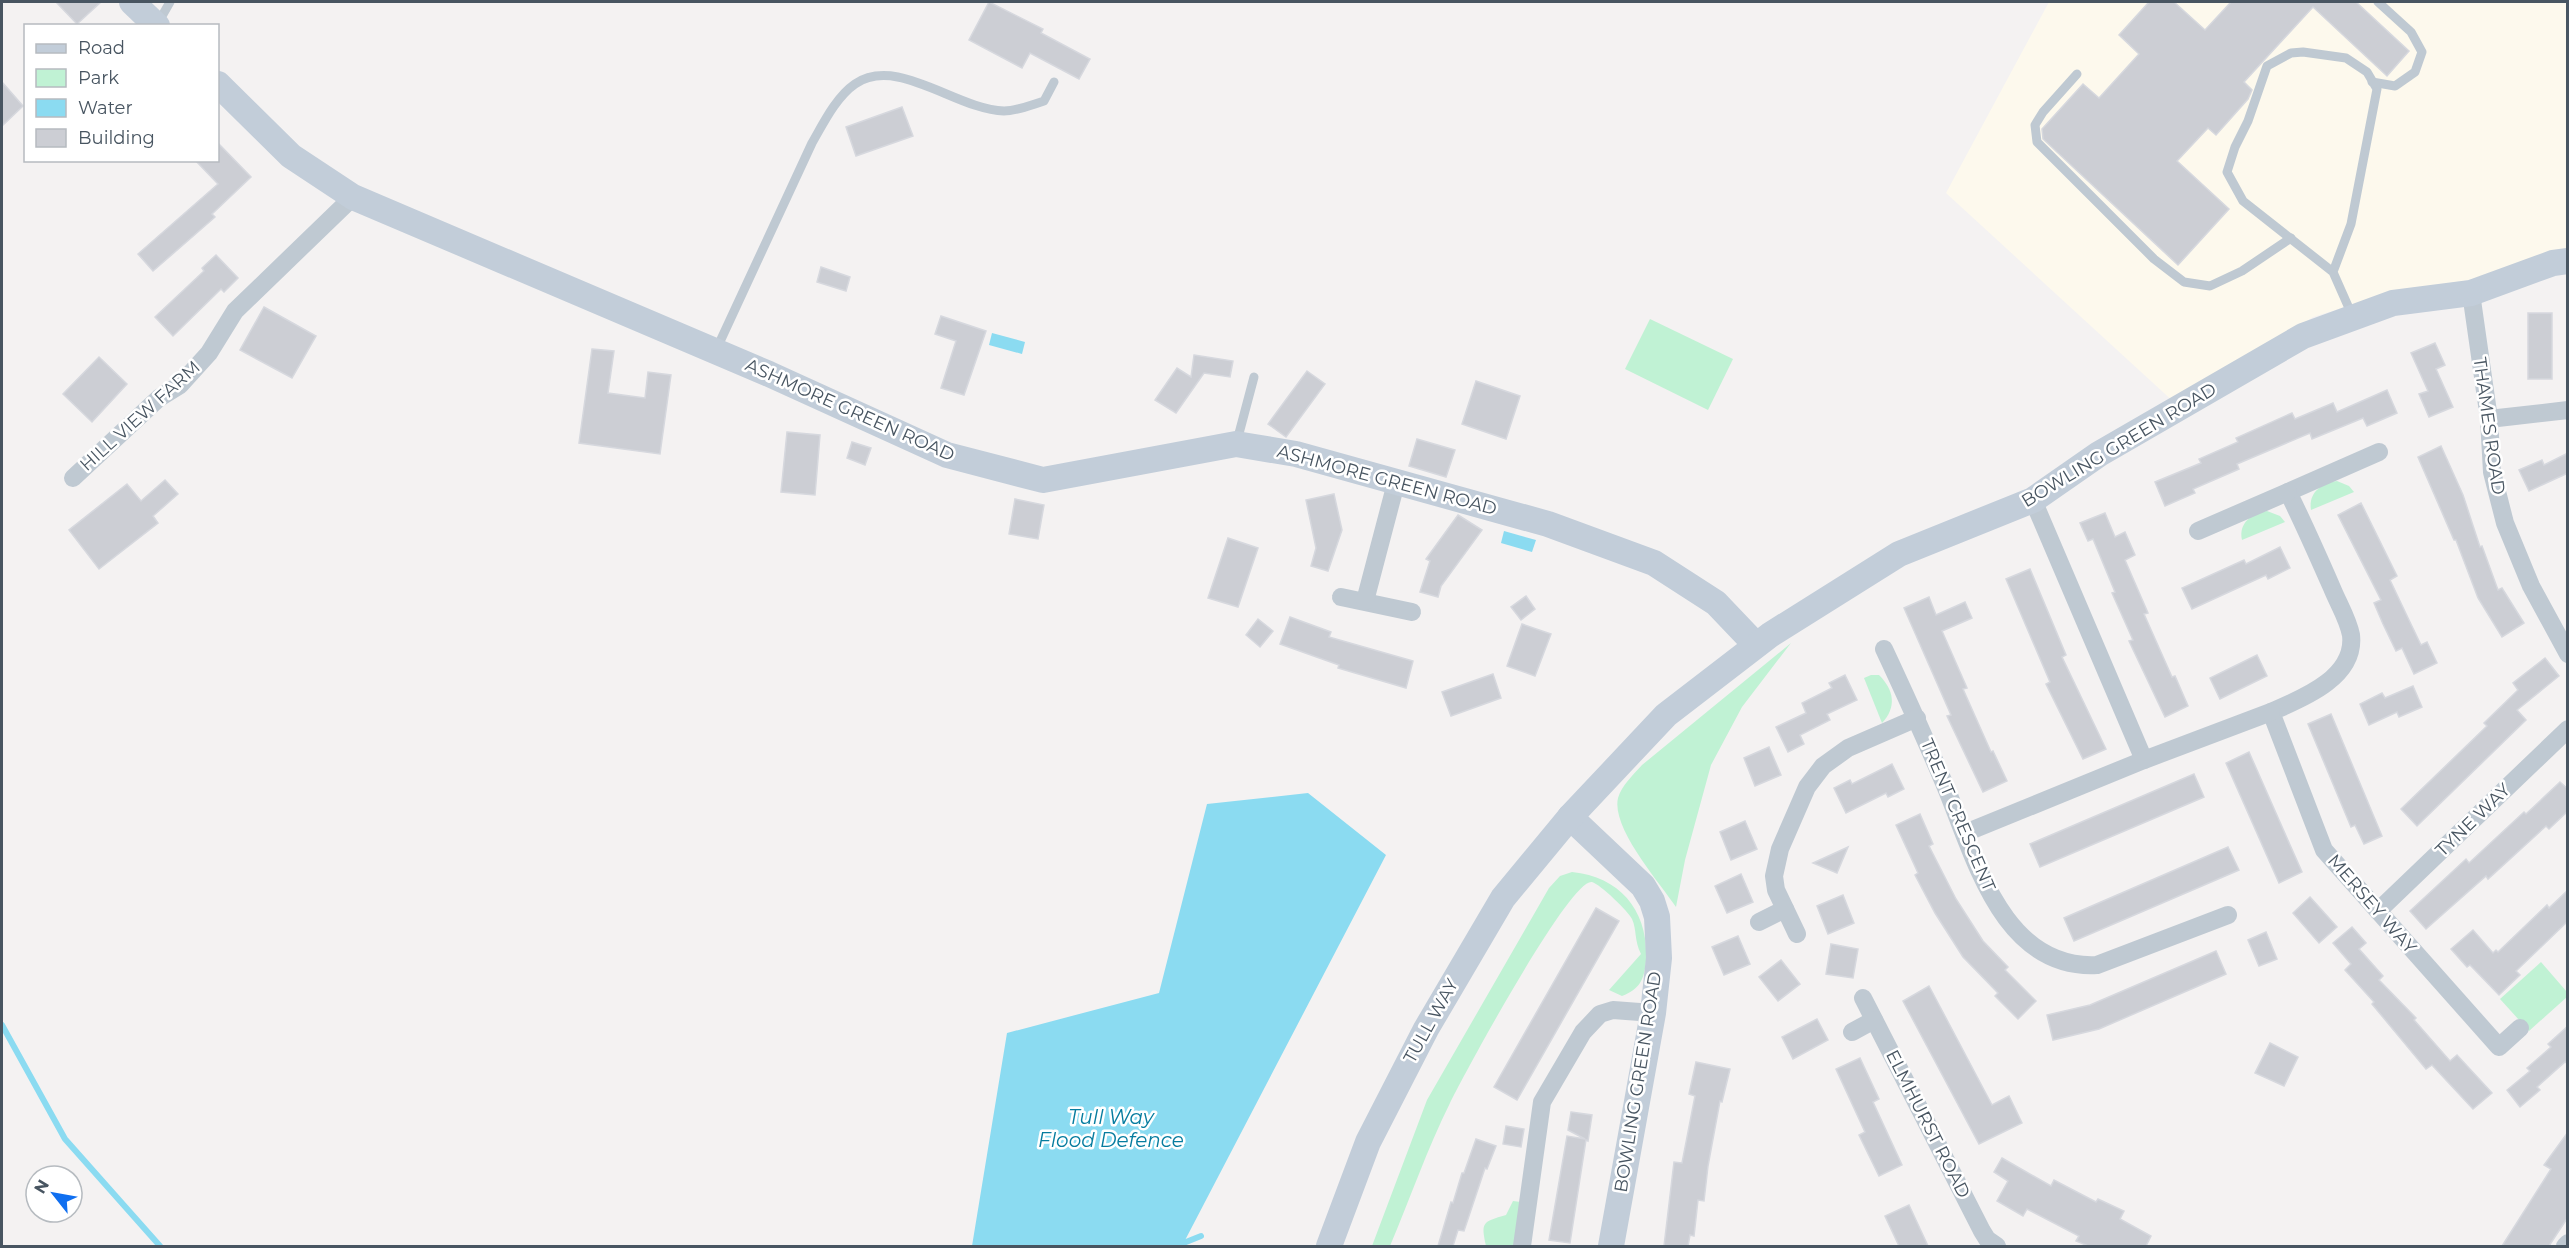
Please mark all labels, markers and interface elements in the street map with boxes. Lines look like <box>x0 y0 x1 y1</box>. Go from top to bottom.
legend <box>24 24 219 162</box>
text: Road <box>78 37 125 59</box>
text: Park <box>78 67 119 89</box>
text: Water <box>78 97 133 119</box>
text: Building <box>78 127 155 149</box>
street label: ASHMORE GREEN ROAD <box>742 354 958 466</box>
street label: HILL VIEW FARM <box>75 356 205 476</box>
street label: THAMES ROAD <box>2468 356 2510 496</box>
street label: BOWLING GREEN ROAD <box>2018 378 2220 512</box>
street label: ASHMORE GREEN ROAD <box>1275 440 1499 520</box>
street label: TRENT CRESCENT <box>1916 735 2000 895</box>
street label: TYNE WAY <box>2431 778 2515 861</box>
street label: MERSEY WAY <box>2323 850 2421 959</box>
street label: BOWLING GREEN ROAD <box>1610 970 1666 1194</box>
street label: TULL WAY <box>1399 974 1463 1067</box>
street label: ELMHURST ROAD <box>1881 1046 1975 1202</box>
water label: Tull Way Flood Defence <box>1038 1105 1184 1152</box>
north arrow <box>24 1164 84 1224</box>
text: N <box>30 1176 53 1197</box>

